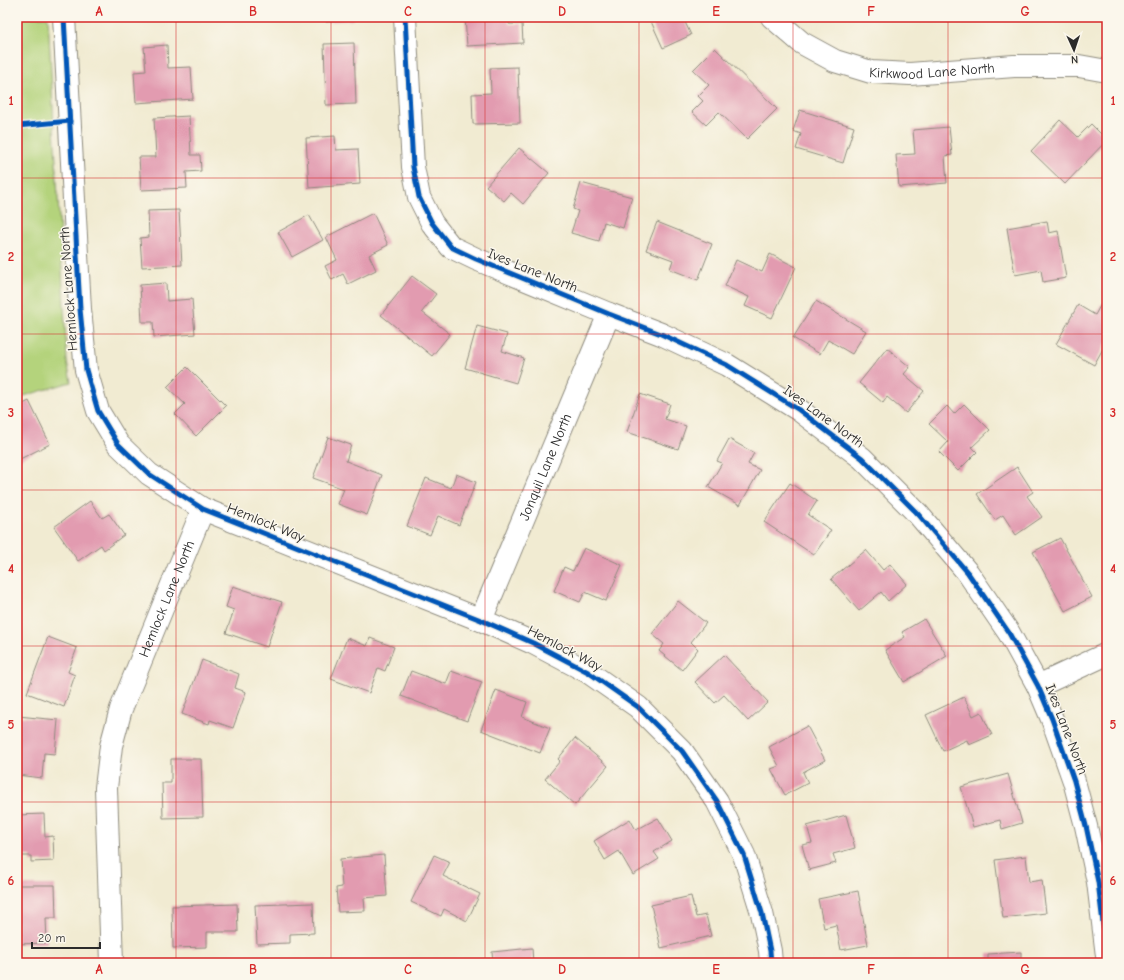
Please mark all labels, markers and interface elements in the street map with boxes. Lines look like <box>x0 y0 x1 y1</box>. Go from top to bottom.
text: A <box>95 4 103 19</box>
text: B <box>249 4 257 19</box>
text: C <box>404 4 412 19</box>
text: D <box>558 4 566 19</box>
text: E <box>712 4 720 19</box>
text: F <box>867 4 875 19</box>
text: G <box>1020 4 1030 19</box>
north arrow <box>1054 30 1094 70</box>
text: N <box>1071 53 1078 66</box>
street label: Kirkwood Lane North <box>869 60 995 83</box>
text: 1 <box>8 93 14 108</box>
text: 1 <box>1110 93 1116 108</box>
street label: Hemlock Lane North <box>56 226 81 352</box>
street label: Ives Lane North <box>485 245 580 296</box>
text: 2 <box>8 249 14 264</box>
text: 2 <box>1110 249 1116 264</box>
street label: Ives Lane North <box>780 381 867 451</box>
text: 3 <box>8 405 14 420</box>
text: 3 <box>1110 405 1116 420</box>
street label: Jonquil Lane North <box>516 411 575 523</box>
street label: Hemlock Way <box>225 499 308 546</box>
street label: Hemlock Lane North <box>135 538 198 660</box>
text: 4 <box>8 561 14 576</box>
text: 4 <box>1110 561 1116 576</box>
street label: Hemlock Way <box>525 622 606 676</box>
street label: Ives Lane North <box>1041 681 1092 777</box>
text: 5 <box>8 717 15 732</box>
text: 5 <box>1110 717 1117 732</box>
text: 6 <box>8 873 15 888</box>
text: 6 <box>1110 873 1117 888</box>
scale bar <box>32 924 100 950</box>
text: 20 m <box>38 931 66 945</box>
text: A <box>95 962 103 977</box>
text: B <box>249 962 257 977</box>
text: C <box>404 962 412 977</box>
text: D <box>558 962 566 977</box>
text: E <box>712 962 720 977</box>
text: F <box>867 962 875 977</box>
text: G <box>1020 962 1030 977</box>

